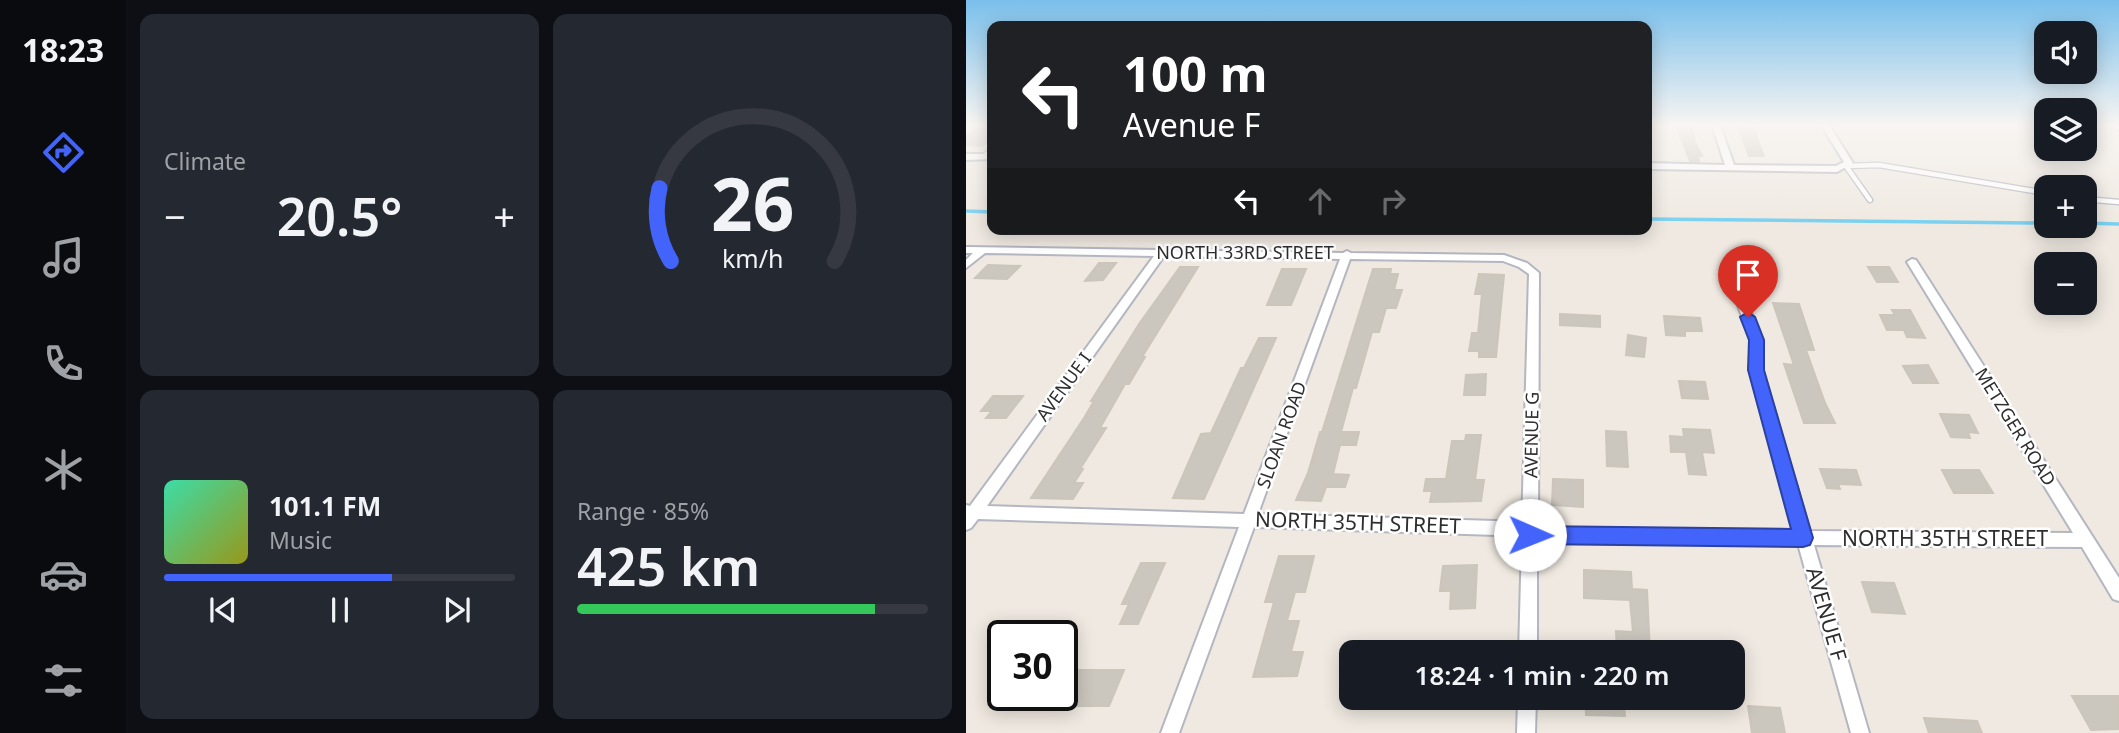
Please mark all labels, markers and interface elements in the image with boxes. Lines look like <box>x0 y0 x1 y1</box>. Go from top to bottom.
map controls <box>2034 21 2097 315</box>
button: sound <box>2034 21 2097 84</box>
text: 18:23 <box>22 28 104 71</box>
text: 100 m <box>1123 40 1268 106</box>
icon: left <box>1008 49 1099 140</box>
button: layers <box>2034 98 2097 161</box>
text: Avenue F <box>1123 103 1260 146</box>
icon: directions <box>39 128 88 177</box>
text: Climate <box>164 145 246 177</box>
text: 26 <box>711 153 794 252</box>
button: + <box>2034 175 2097 238</box>
text: 20.5° <box>277 180 402 251</box>
icon: left <box>1228 182 1266 220</box>
icon: ahead <box>1301 182 1339 220</box>
icon: right <box>1374 182 1412 220</box>
text: − <box>164 190 186 242</box>
text: + <box>493 190 515 242</box>
icon: music <box>39 233 88 282</box>
street label: NORTH 33RD STREET <box>1156 240 1334 264</box>
text: km/h <box>722 241 783 275</box>
pin <box>1718 245 1778 317</box>
button: − <box>2034 252 2097 315</box>
icon: arrive <box>1729 256 1767 294</box>
icon: phone <box>39 339 88 388</box>
street label: AVENUE I <box>1030 347 1096 426</box>
street label: METZGER ROAD <box>1970 363 2062 490</box>
street label: SLOAN ROAD <box>1251 378 1312 491</box>
street label: AVENUE G <box>1518 392 1544 478</box>
icon: climate <box>39 445 88 494</box>
text: 101.1 FM <box>269 488 381 524</box>
text: Range · 85% <box>577 495 709 527</box>
position arrow <box>1493 498 1567 572</box>
street label: NORTH 35TH STREET <box>1255 504 1462 540</box>
text: Music <box>269 524 332 556</box>
street label: NORTH 35TH STREET <box>1842 524 2048 552</box>
text: 425 km <box>577 530 760 601</box>
icon: car <box>39 550 88 599</box>
street label: AVENUE F <box>1800 564 1854 664</box>
icon: previous <box>204 591 242 629</box>
icon: pause <box>321 591 359 629</box>
icon: next <box>438 591 476 629</box>
speed limit sign: 30 <box>987 620 1078 711</box>
icon: filters <box>39 656 88 705</box>
text: 18:24 · 1 min · 220 m <box>1415 657 1669 693</box>

